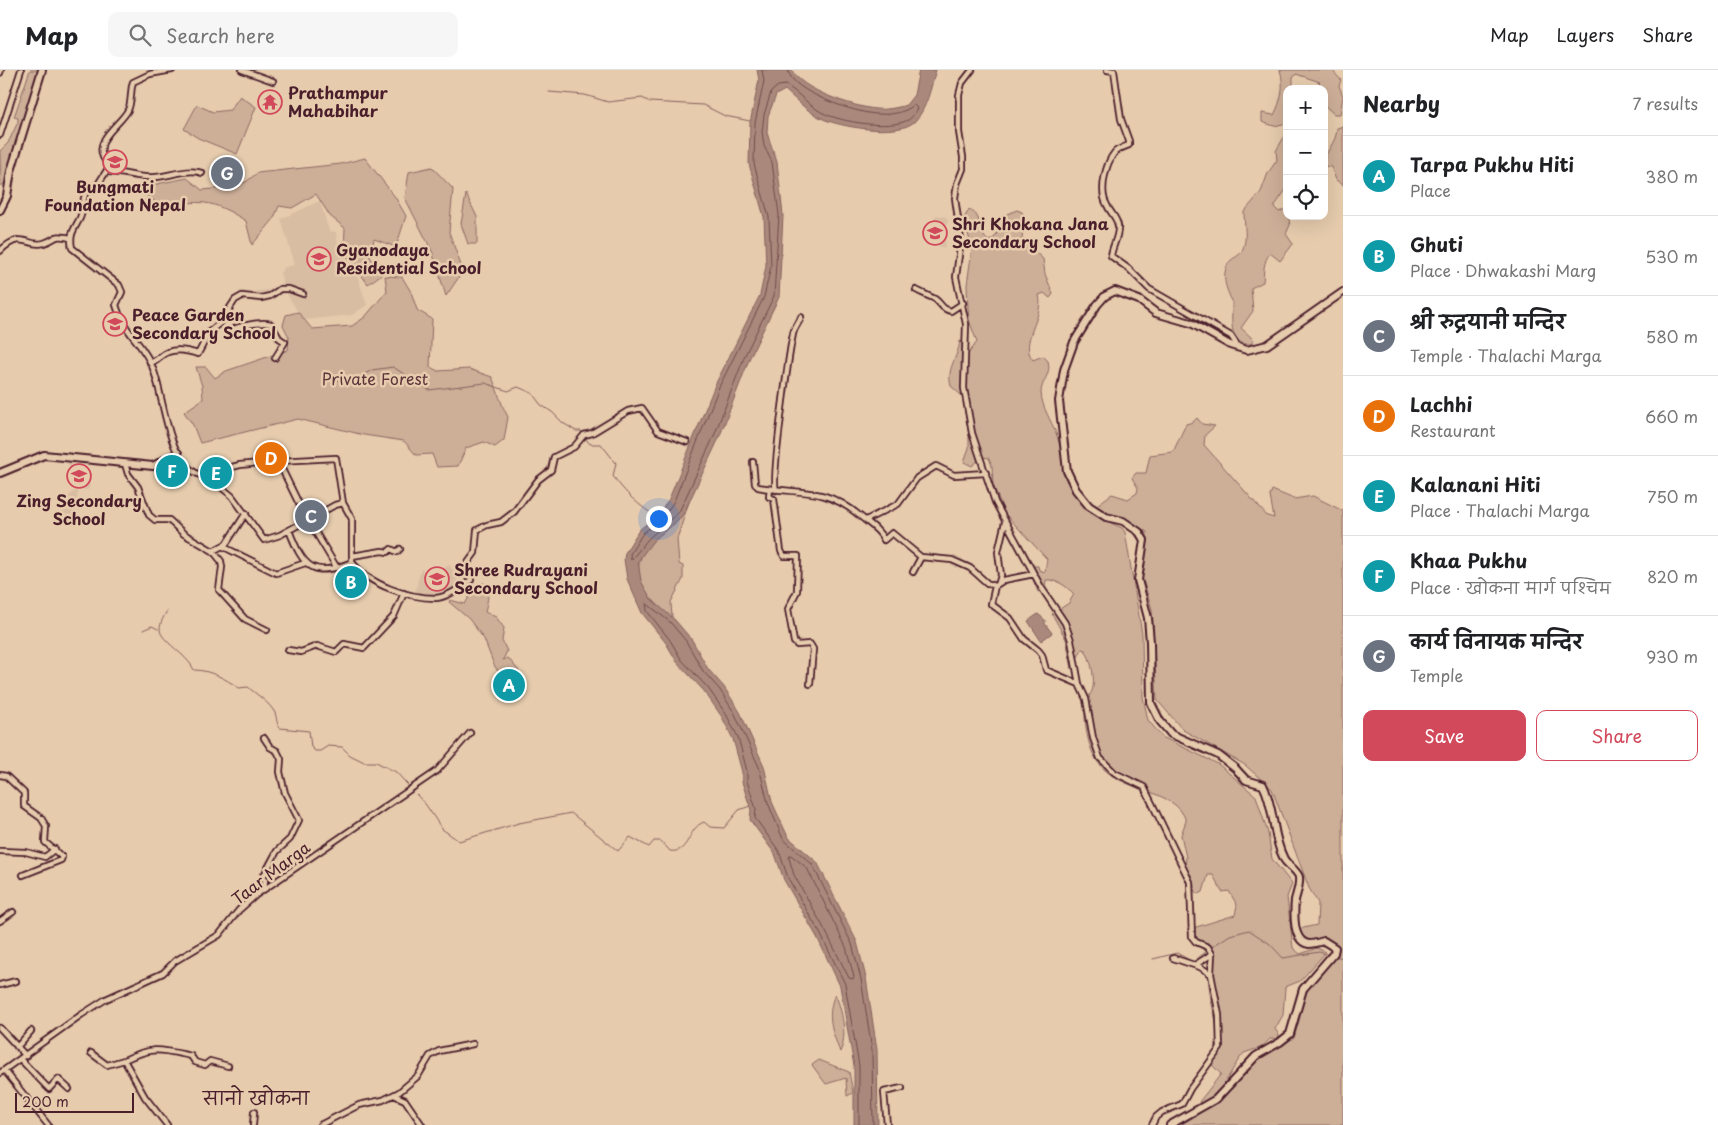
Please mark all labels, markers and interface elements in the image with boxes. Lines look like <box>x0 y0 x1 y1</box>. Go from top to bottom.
search box <box>108 12 458 57</box>
text: Map <box>25 17 78 53</box>
icon: search <box>126 21 154 49</box>
text: Search here <box>166 21 275 49</box>
text: Map <box>1490 21 1529 48</box>
text: Layers <box>1557 21 1614 48</box>
text: Share <box>1642 21 1693 48</box>
place label: Prathampur Mahabihar <box>288 80 389 122</box>
map controls <box>1283 85 1328 220</box>
button: + <box>1283 85 1328 130</box>
text: Nearby <box>1363 87 1440 119</box>
temple icon: Prathampur Mahabihar <box>257 89 283 115</box>
text: 7 results <box>1633 91 1698 115</box>
button: − <box>1283 130 1328 175</box>
school or university icon: Bungmati Foundation Nepal <box>102 149 128 175</box>
text: Tarpa Pukhu Hiti <box>1410 150 1574 178</box>
pin: G <box>211 154 243 192</box>
text: A <box>1373 164 1385 188</box>
text: 380 m <box>1646 164 1698 188</box>
place label: Bungmati Foundation Nepal <box>44 174 186 216</box>
button: locate <box>1283 175 1328 220</box>
text: Place <box>1410 178 1451 202</box>
place label: Shri Khokana Jana Secondary School <box>952 211 1109 253</box>
school or university icon: Shri Khokana Jana Secondary School <box>922 220 948 246</box>
text: Ghuti <box>1410 230 1463 258</box>
place label: Gyanodaya Residential School <box>336 237 482 279</box>
text: B <box>1374 244 1384 268</box>
text: 530 m <box>1645 244 1698 268</box>
school or university icon: Gyanodaya Residential School <box>306 246 332 272</box>
text: Place · Dhwakashi Marg <box>1410 258 1596 282</box>
place label: Peace Garden Secondary School <box>132 302 276 344</box>
text: श्री रुद्रयानी मन्दिर <box>1410 307 1565 335</box>
school or university icon: Peace Garden Secondary School <box>102 311 128 337</box>
text: C <box>1373 324 1385 348</box>
text: 580 m <box>1646 324 1698 348</box>
text: Temple · Thalachi Marga <box>1410 343 1602 367</box>
park label: Private Forest <box>322 366 428 390</box>
text: Lachhi <box>1410 390 1472 418</box>
text: D <box>1373 404 1385 428</box>
text: 660 m <box>1645 404 1698 428</box>
text: Restaurant <box>1410 418 1496 442</box>
pin: D <box>255 439 287 477</box>
pin: F <box>156 452 188 490</box>
pin: E <box>200 454 232 492</box>
school or university icon: Zing Secondary School <box>66 463 92 489</box>
text: Kalanani Hiti <box>1410 470 1541 498</box>
text: E <box>1374 484 1384 508</box>
text: 750 m <box>1647 484 1698 508</box>
place label: Zing Secondary School <box>16 488 142 530</box>
pin: C <box>295 497 327 535</box>
text: Place · Thalachi Marga <box>1410 498 1590 522</box>
your location <box>646 506 672 532</box>
text: Khaa Pukhu <box>1410 546 1527 574</box>
place label: Shree Rudrayani Secondary School <box>454 557 598 599</box>
pin: B <box>335 563 367 601</box>
text: F <box>1374 564 1384 588</box>
text: 820 m <box>1647 564 1698 588</box>
school or university icon: Shree Rudrayani Secondary School <box>424 566 450 592</box>
text: Place · खोकना मार्ग पश्चिम <box>1410 575 1611 599</box>
text: कार्य विनायक मन्दिर <box>1410 627 1583 655</box>
text: G <box>1372 644 1386 668</box>
text: 930 m <box>1646 644 1698 668</box>
text: Temple <box>1410 663 1463 687</box>
pin: A <box>493 666 525 704</box>
button: Save <box>1363 710 1526 761</box>
button: Share <box>1536 710 1698 761</box>
street label: Taar Marga <box>226 835 315 910</box>
district label: सानो खोकना <box>202 1084 311 1111</box>
scale bar <box>15 1090 134 1113</box>
text: 200 m <box>22 1091 69 1112</box>

